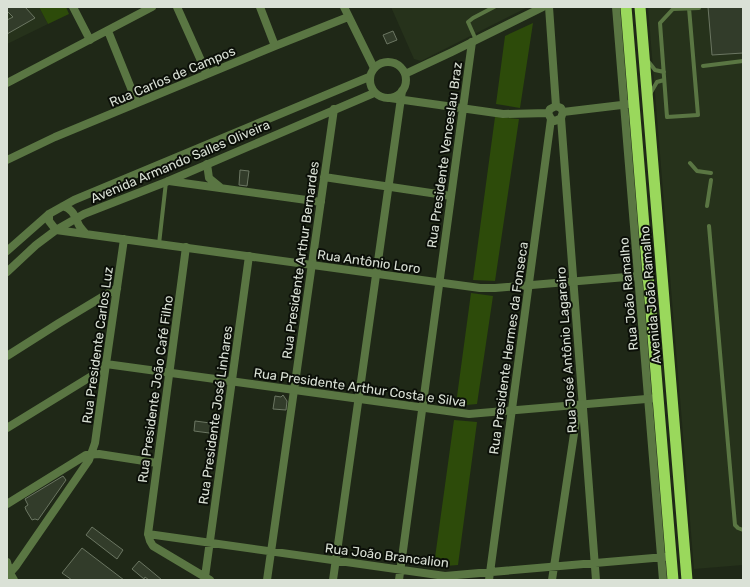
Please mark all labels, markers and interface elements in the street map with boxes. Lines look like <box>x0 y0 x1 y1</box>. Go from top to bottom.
street label: Rua Carlos de Campos <box>107 43 238 110</box>
street label: Rua Presidente Venceslau Braz <box>424 61 465 249</box>
street label: Avenida Armando Salles Oliveira <box>88 117 272 206</box>
street label: Rua Presidente Arthur Bernardes <box>279 160 322 360</box>
street label: Avenida João Ramalho <box>637 225 664 364</box>
street label: Rua João Ramalho <box>616 237 641 351</box>
street label: Rua Presidente Hermes da Fonseca <box>486 241 531 455</box>
street label: Rua Antônio Loro <box>316 247 421 276</box>
street label: Rua Presidente Carlos Luz <box>79 265 116 424</box>
street label: Rua José Antônio Lagareiro <box>553 266 581 434</box>
street label: Rua Presidente João Café Filho <box>135 294 176 484</box>
street label: Rua Presidente José Linhares <box>196 324 236 505</box>
street label: Rua Presidente Arthur Costa e Silva <box>253 365 467 410</box>
street label: Rua João Brancalion <box>324 540 450 571</box>

